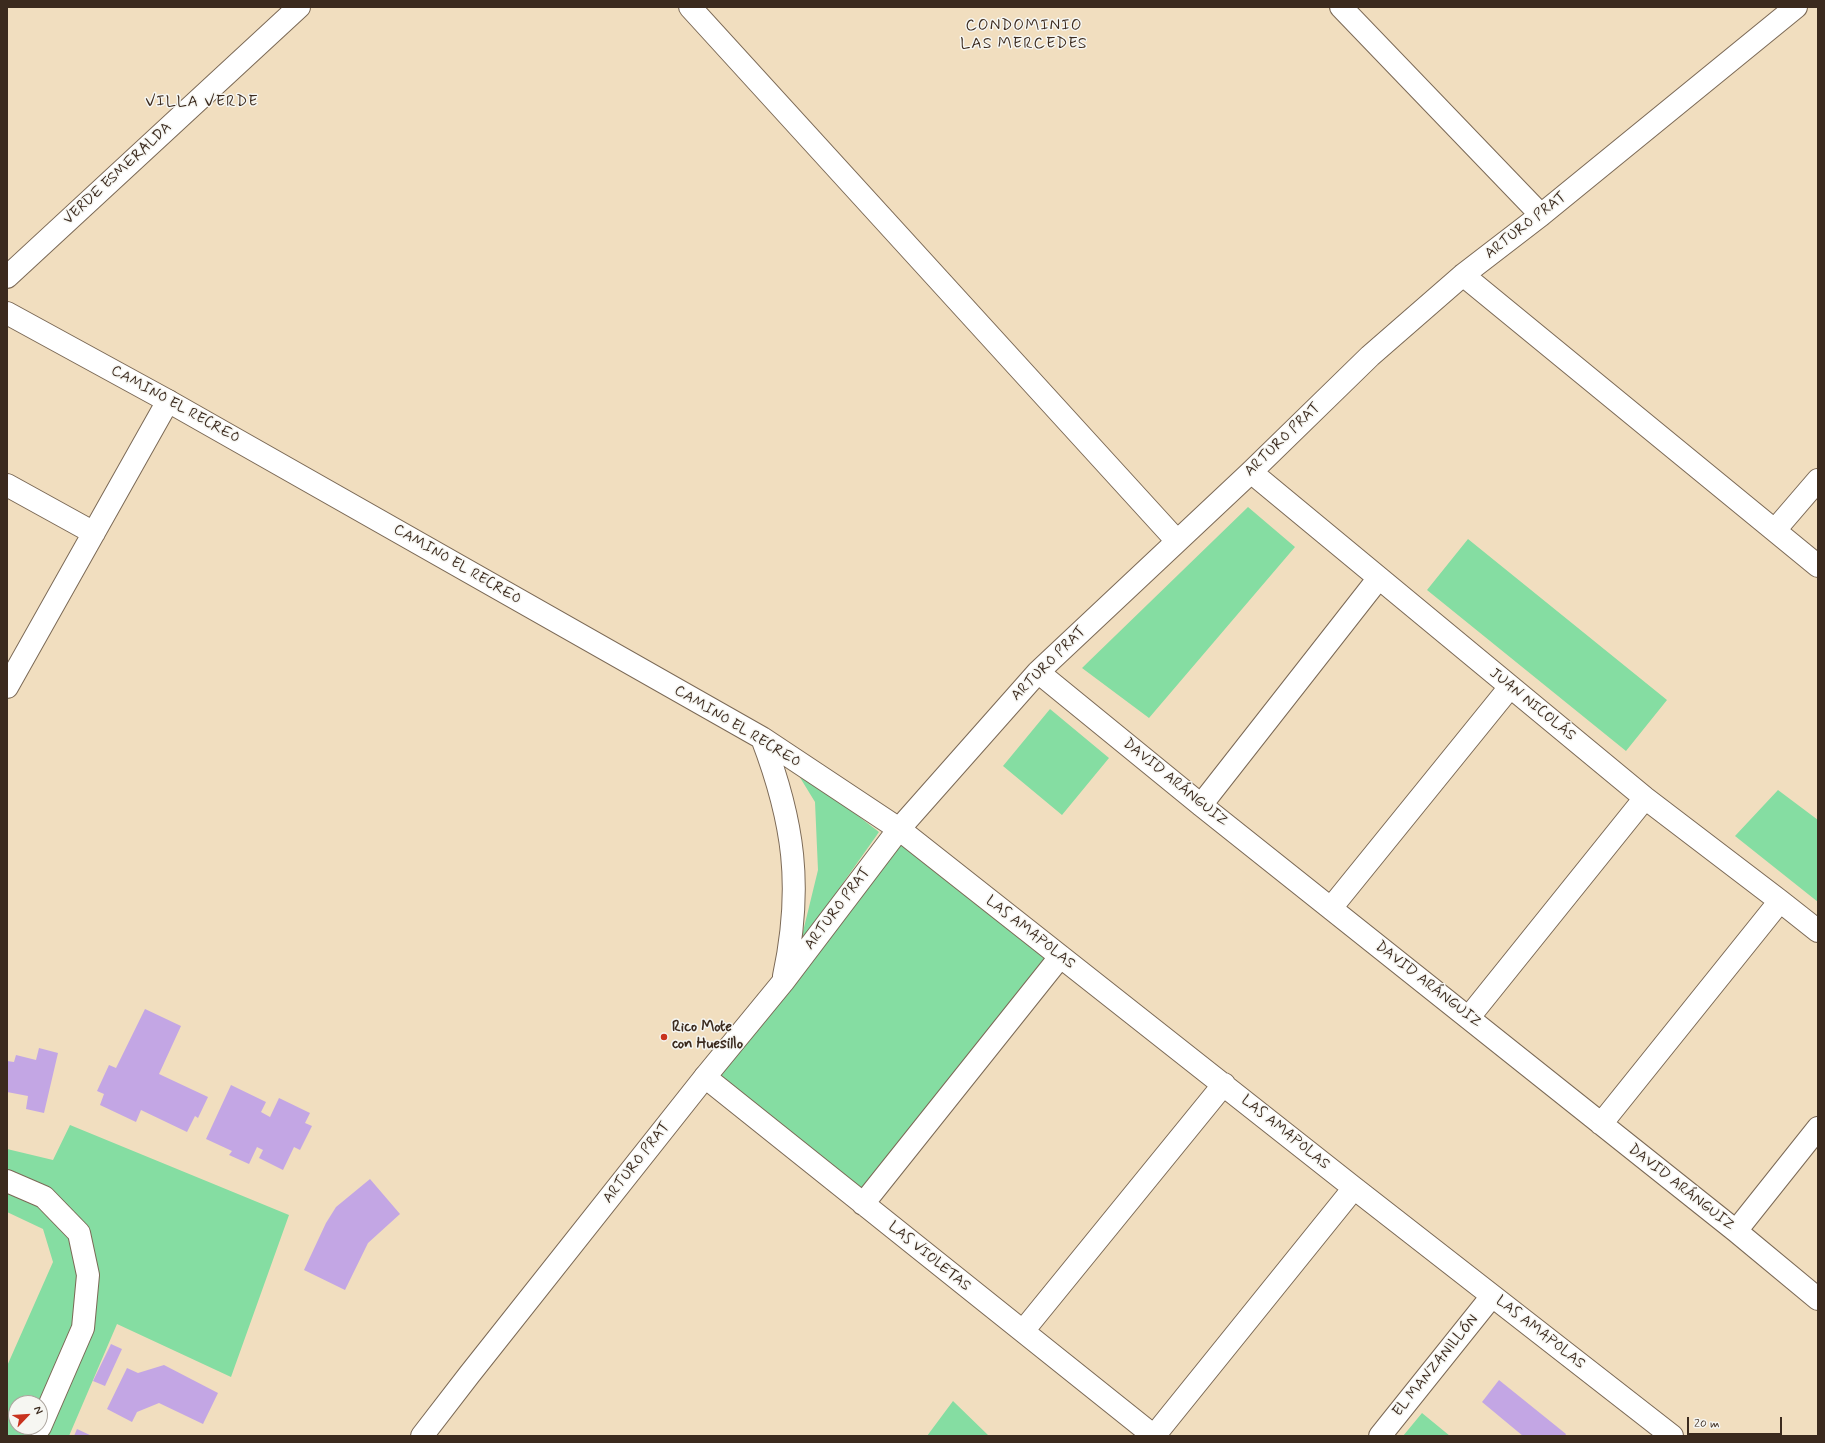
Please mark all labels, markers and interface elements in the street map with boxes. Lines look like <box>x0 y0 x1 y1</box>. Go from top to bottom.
district label: CONDOMINIO LAS MERCEDES <box>960 17 1088 55</box>
district label: VILLA VERDE <box>145 93 259 113</box>
street label: VERDE ESMERALDA <box>60 119 176 229</box>
street label: ARTURO PRAT <box>1482 189 1570 263</box>
street label: CAMINO EL RECREO <box>107 362 243 448</box>
street label: ARTURO PRAT <box>1241 399 1325 481</box>
street label: CAMINO EL RECREO <box>390 521 524 609</box>
street label: ARTURO PRAT <box>1008 623 1090 705</box>
street label: JUAN NICOLÁS <box>1485 665 1579 745</box>
street label: CAMINO EL RECREO <box>670 682 804 772</box>
street label: DAVID ARÁNGUIZ <box>1119 735 1231 831</box>
street label: ARTURO PRAT <box>801 864 875 954</box>
street label: LAS AMAPOLAS <box>982 893 1078 973</box>
street label: DAVID ARÁNGUIZ <box>1371 938 1485 1032</box>
place label: Rico Mote con Huesillo <box>672 1019 743 1054</box>
marker: Rico Mote con Huesillo <box>659 1032 669 1042</box>
street label: LAS AMAPOLAS <box>1237 1092 1333 1174</box>
street label: ARTURO PRAT <box>600 1119 674 1207</box>
street label: DAVID ARÁNGUIZ <box>1624 1141 1738 1235</box>
street label: LAS VIOLETAS <box>884 1218 974 1296</box>
street label: LAS AMAPOLAS <box>1492 1293 1588 1373</box>
street label: EL MANZANILLÓN <box>1389 1311 1483 1421</box>
north arrow <box>8 1395 48 1435</box>
text: N <box>30 1404 46 1417</box>
scale bar <box>1689 1409 1784 1435</box>
text: 20 m <box>1694 1416 1720 1432</box>

